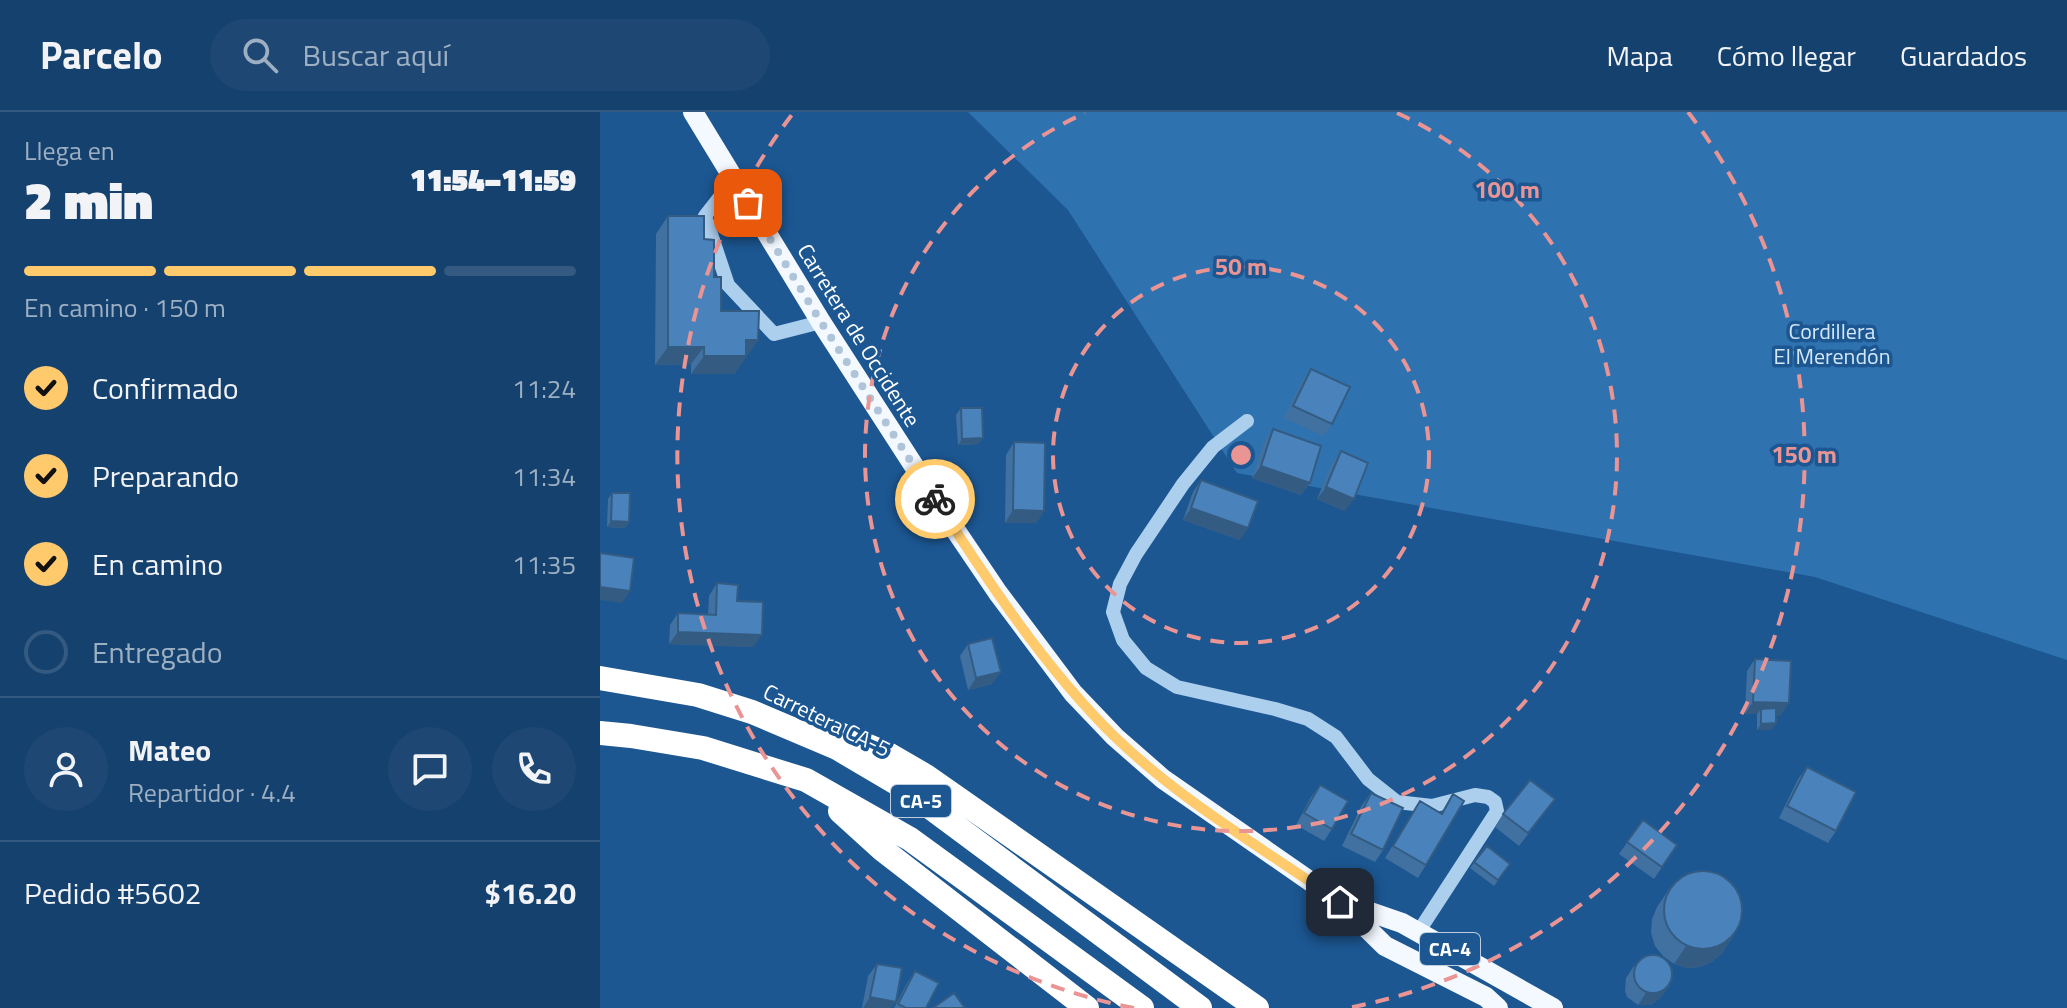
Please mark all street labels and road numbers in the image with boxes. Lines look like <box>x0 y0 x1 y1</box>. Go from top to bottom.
street label: Carretera de Occidente <box>789 237 929 433</box>
street label: Carretera CA-5 <box>757 674 897 766</box>
road number: CA-5 <box>891 785 951 817</box>
road number: CA-4 <box>1420 933 1480 965</box>

